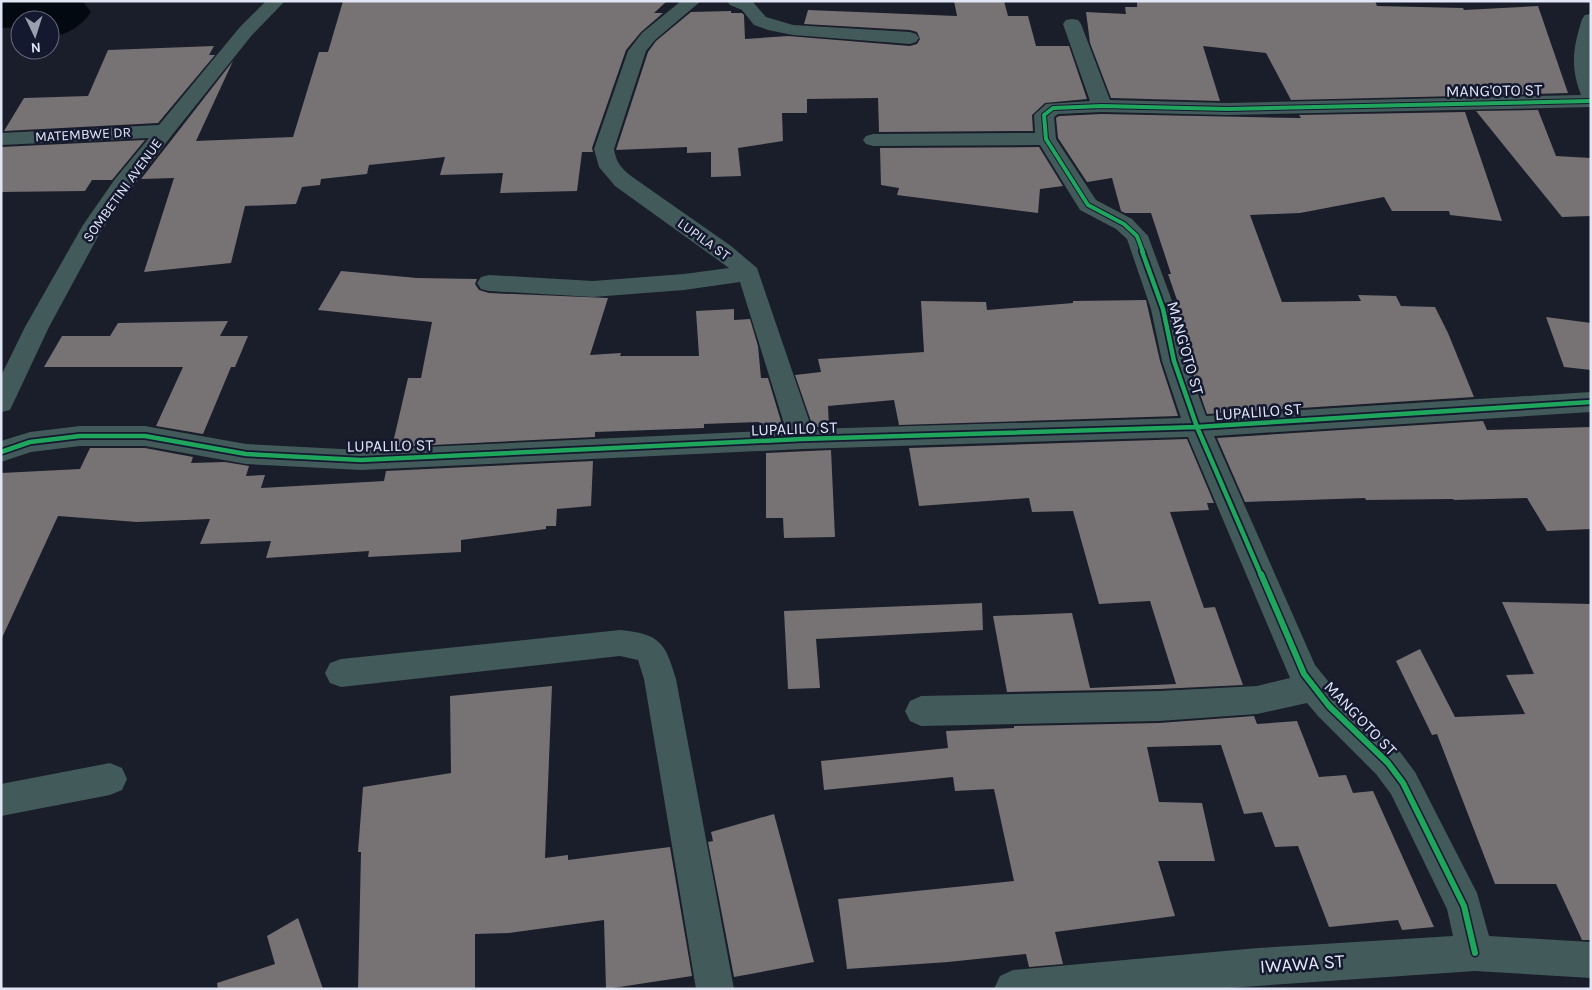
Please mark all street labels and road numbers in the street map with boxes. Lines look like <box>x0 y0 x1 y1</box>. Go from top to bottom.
street label: MANG'OTO ST <box>1446 80 1542 101</box>
street label: MATEMBWE DR <box>34 123 132 146</box>
street label: SOMBETINI AVENUE <box>79 135 166 245</box>
street label: LUPILA ST <box>674 215 733 264</box>
street label: MANG'OTO ST <box>1163 299 1208 397</box>
street label: LUPALILO ST <box>1214 399 1302 424</box>
street label: LUPALILO ST <box>750 417 838 440</box>
street label: LUPALILO ST <box>347 435 433 456</box>
street label: MANG'OTO ST <box>1320 677 1401 760</box>
street label: IWAWA ST <box>1259 950 1346 978</box>

